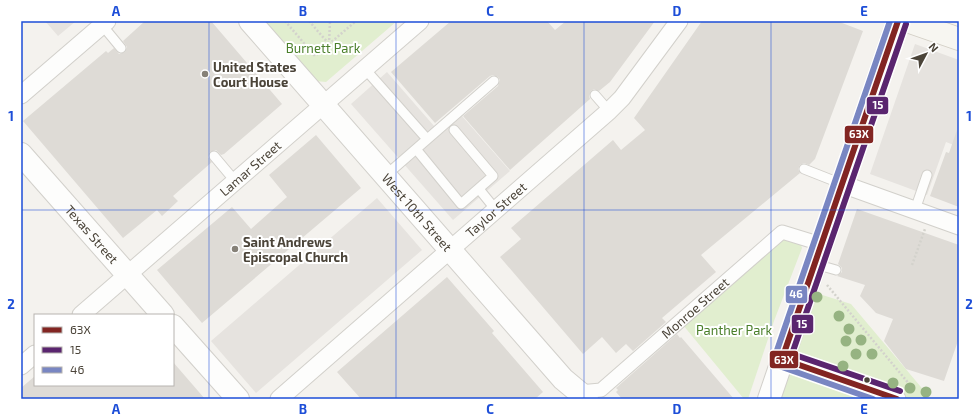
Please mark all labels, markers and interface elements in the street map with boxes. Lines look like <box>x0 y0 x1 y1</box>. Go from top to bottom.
text: A <box>112 3 121 19</box>
text: B <box>299 3 307 19</box>
text: C <box>486 3 494 19</box>
text: D <box>673 3 682 19</box>
text: E <box>860 3 868 19</box>
north arrow <box>906 34 946 74</box>
park label: Burnett Park <box>286 40 361 56</box>
text: N <box>926 40 941 54</box>
place label: United States Court House <box>213 59 297 90</box>
marker: United States Court House <box>200 69 210 79</box>
line badge: 15 <box>866 96 889 115</box>
text: 15 <box>873 98 883 111</box>
text: 1 <box>8 108 14 124</box>
text: 1 <box>966 108 972 124</box>
line badge: 63X <box>844 125 874 144</box>
text: 63X <box>849 127 869 140</box>
street label: Lamar Street <box>216 137 284 199</box>
street label: West 10th Street <box>379 170 456 254</box>
street label: Taylor Street <box>462 179 530 241</box>
street label: Texas Street <box>62 202 122 267</box>
place label: Saint Andrews Episcopal Church <box>243 234 348 265</box>
marker: Saint Andrews Episcopal Church <box>230 244 240 254</box>
street label: Monroe Street <box>658 274 732 342</box>
line badge: 46 <box>785 285 808 304</box>
text: 46 <box>789 287 803 300</box>
text: 2 <box>7 296 15 312</box>
text: 2 <box>965 296 973 312</box>
legend <box>34 314 174 386</box>
line badge: 15 <box>791 314 814 334</box>
text: 15 <box>797 317 807 330</box>
text: 63X <box>70 322 92 336</box>
park label: Panther Park <box>696 322 772 338</box>
text: 15 <box>70 342 81 356</box>
line badge: 63X <box>769 350 799 369</box>
text: 63X <box>774 353 794 366</box>
text: 46 <box>70 362 84 376</box>
unlabelled marker <box>862 375 872 385</box>
text: A <box>112 401 121 417</box>
text: B <box>299 401 307 417</box>
text: C <box>486 401 494 417</box>
text: D <box>673 401 682 417</box>
text: E <box>860 401 868 417</box>

